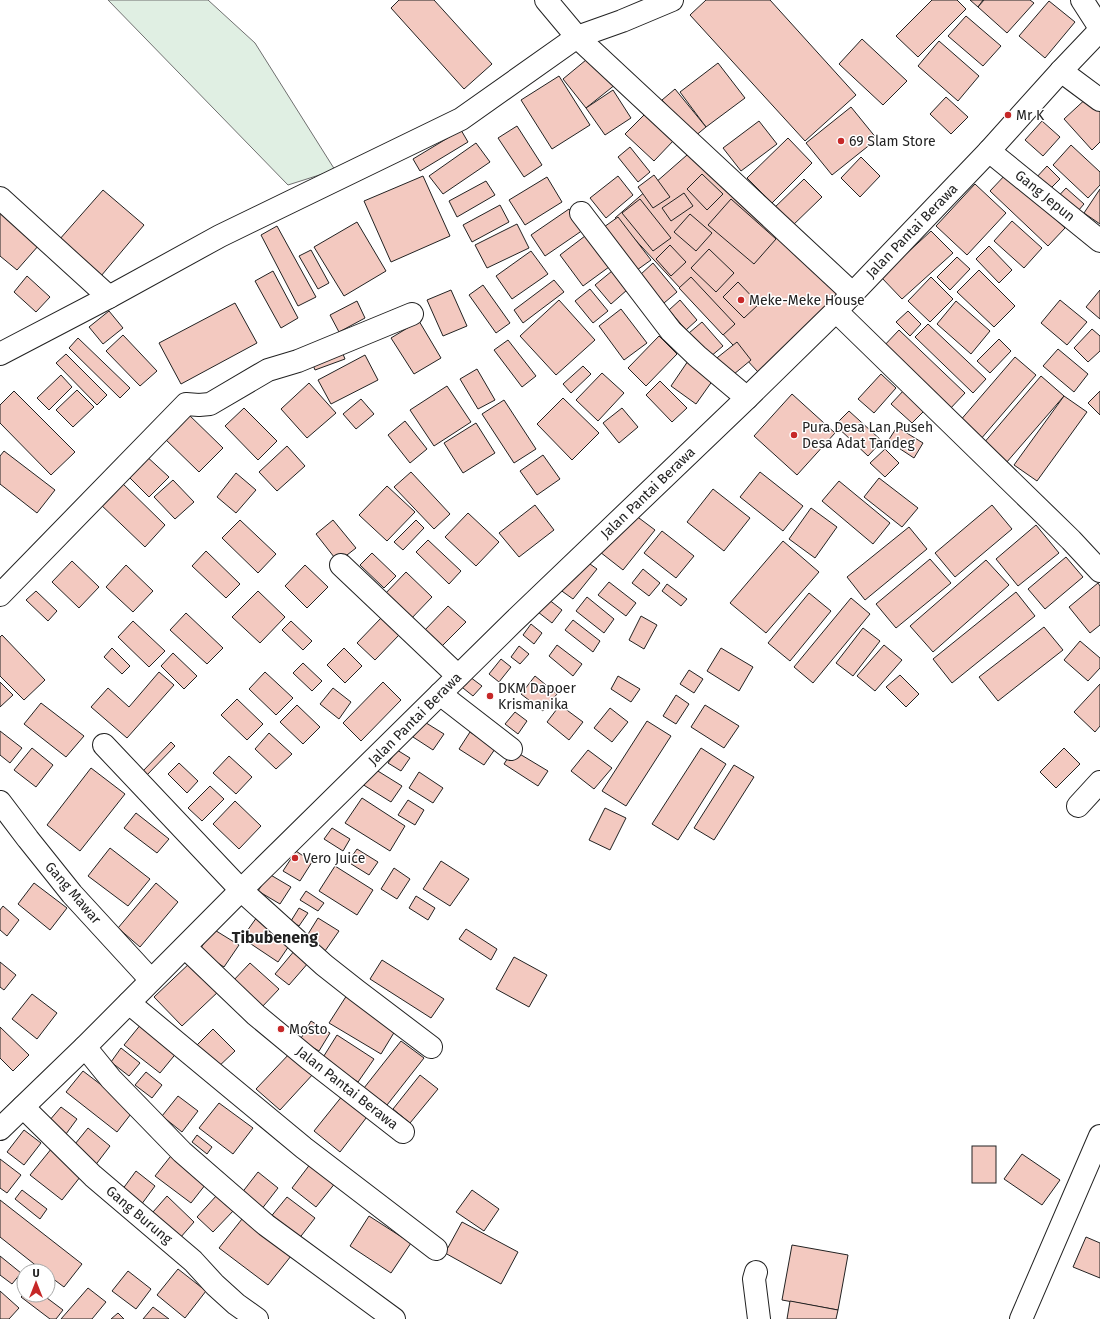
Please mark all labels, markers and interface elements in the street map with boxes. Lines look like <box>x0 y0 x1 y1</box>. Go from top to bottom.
place label: Mr K <box>1016 107 1045 124</box>
marker: Mr K <box>1003 110 1013 120</box>
place label: 69 Slam Store <box>849 133 936 150</box>
marker: 69 Slam Store <box>836 136 846 146</box>
street label: Gang Jepun <box>1012 167 1078 225</box>
street label: Jalan Pantai Berawa <box>863 180 961 282</box>
place label: Meke-Meke House <box>749 292 865 309</box>
marker: Meke-Meke House <box>736 295 746 305</box>
place label: Pura Desa Lan Puseh Desa Adat Tandeg <box>802 419 933 452</box>
marker: Pura Desa Lan Puseh Desa Adat Tandeg <box>789 430 799 440</box>
street label: Jalan Pantai Berawa <box>597 444 699 542</box>
street label: Jalan Pantai Berawa <box>365 669 465 769</box>
place label: DKM Dapoer Krismanika <box>498 680 576 713</box>
marker: DKM Dapoer Krismanika <box>485 691 495 701</box>
place label: Vero Juice <box>303 850 365 867</box>
marker: Vero Juice <box>290 853 300 863</box>
street label: Gang Mawar <box>41 858 105 928</box>
district label: Tibubeneng <box>232 928 318 947</box>
place label: Mosto <box>289 1021 328 1038</box>
marker: Mosto <box>276 1024 286 1034</box>
street label: Jalan Pantai Berawa <box>293 1043 401 1133</box>
street label: Gang Burung <box>102 1182 176 1248</box>
north arrow <box>16 1263 56 1303</box>
text: U <box>32 1267 40 1280</box>

